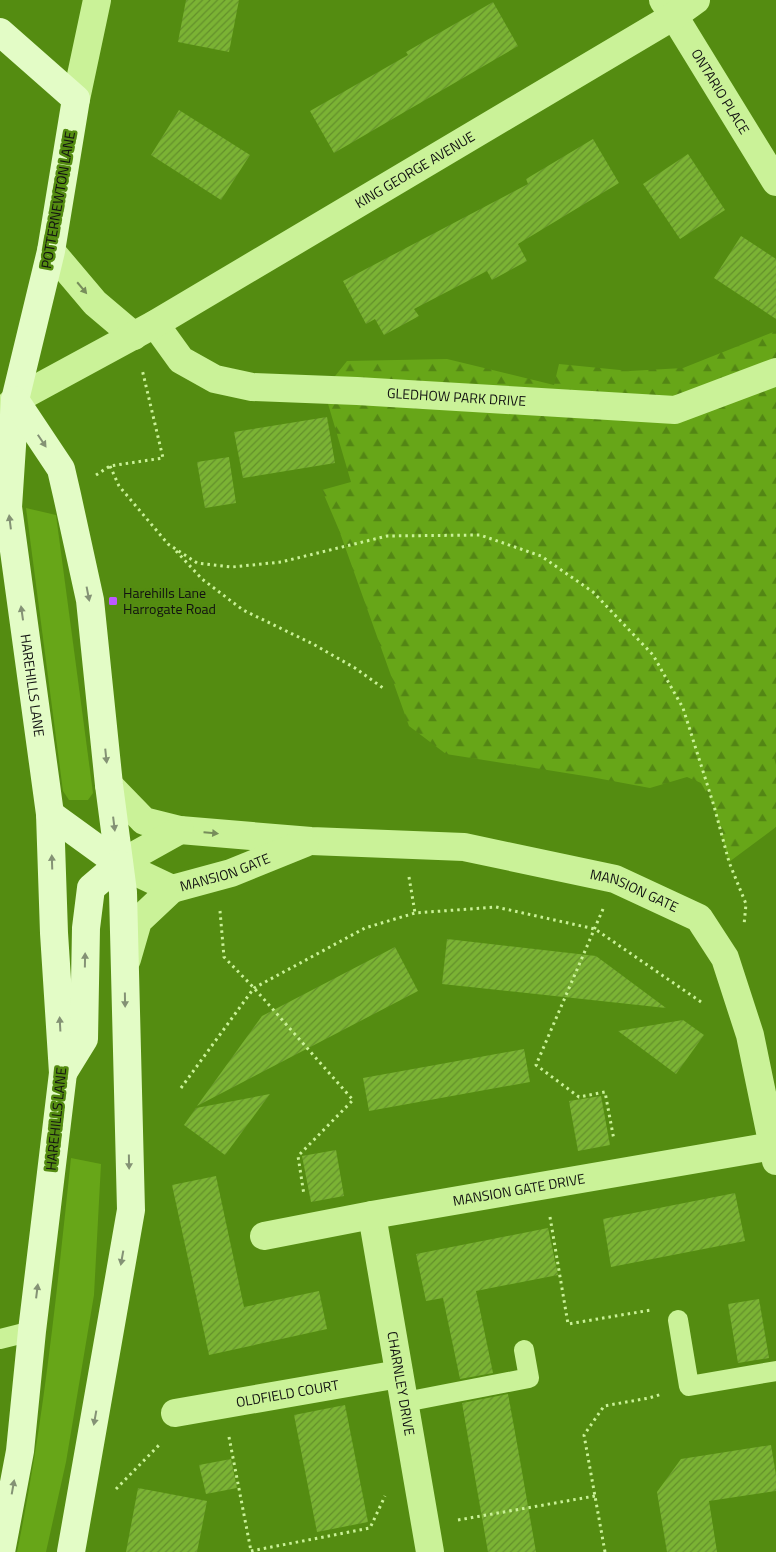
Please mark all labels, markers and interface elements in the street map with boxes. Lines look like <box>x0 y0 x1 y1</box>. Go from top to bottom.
street label: ONTARIO PLACE <box>687 44 755 138</box>
street label: KING GEORGE AVENUE <box>351 125 479 213</box>
street label: POTTERNEWTON LANE <box>35 129 80 270</box>
one-way arrow <box>77 282 88 295</box>
street label: GLEDHOW PARK DRIVE <box>386 382 527 411</box>
one-way arrow <box>37 434 47 447</box>
one-way arrow <box>6 513 14 529</box>
place label: Harehills Lane Harrogate Road <box>123 582 216 619</box>
one-way arrow <box>85 587 93 603</box>
marker: Harehills Lane Harrogate Road <box>107 595 119 607</box>
one-way arrow <box>18 605 26 621</box>
street label: HAREHILLS LANE <box>15 633 50 738</box>
one-way arrow <box>102 748 110 764</box>
one-way arrow <box>110 817 118 833</box>
one-way arrow <box>203 829 219 837</box>
street label: MANSION GATE <box>177 847 273 896</box>
one-way arrow <box>47 853 55 869</box>
street label: MANSION GATE <box>588 863 682 917</box>
one-way arrow <box>82 951 90 967</box>
one-way arrow <box>122 992 130 1008</box>
one-way arrow <box>55 1016 63 1032</box>
street label: HAREHILLS LANE <box>40 1066 71 1171</box>
one-way arrow <box>126 1155 134 1171</box>
street label: MANSION GATE DRIVE <box>451 1167 587 1211</box>
one-way arrow <box>118 1251 126 1267</box>
one-way arrow <box>33 1283 41 1299</box>
street label: CHARNLEY DRIVE <box>382 1330 421 1438</box>
street label: OLDFIELD COURT <box>234 1374 341 1412</box>
one-way arrow <box>90 1411 98 1427</box>
one-way arrow <box>10 1478 18 1494</box>

